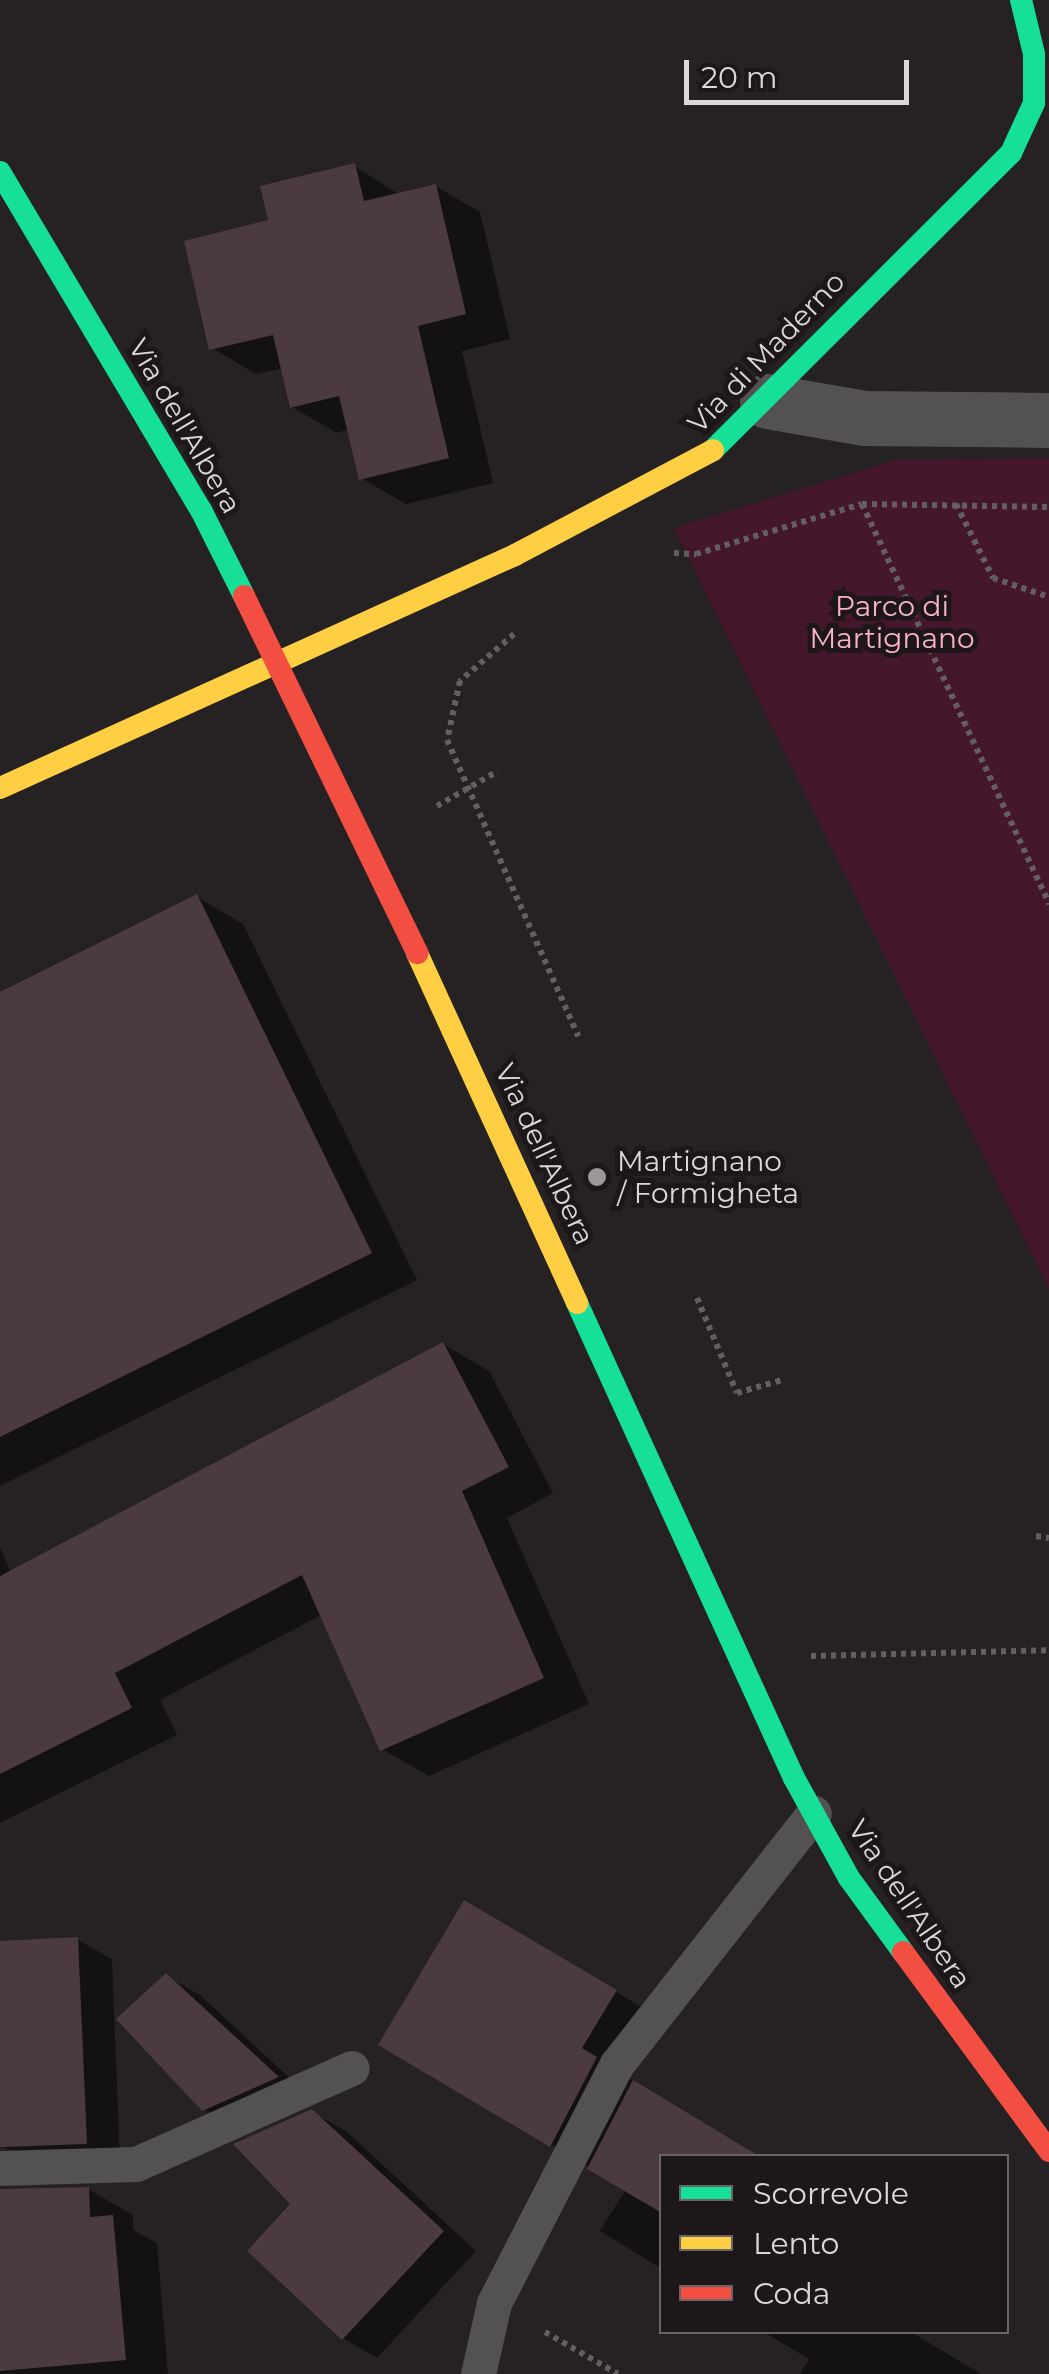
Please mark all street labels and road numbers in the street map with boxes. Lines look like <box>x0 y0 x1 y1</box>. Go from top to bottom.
street label: Via di Maderno <box>681 264 851 440</box>
street label: Via dell'Albera <box>121 333 249 519</box>
street label: Via dell'Albera <box>488 1058 602 1250</box>
street label: Via dell'Albera <box>841 1813 979 1995</box>

